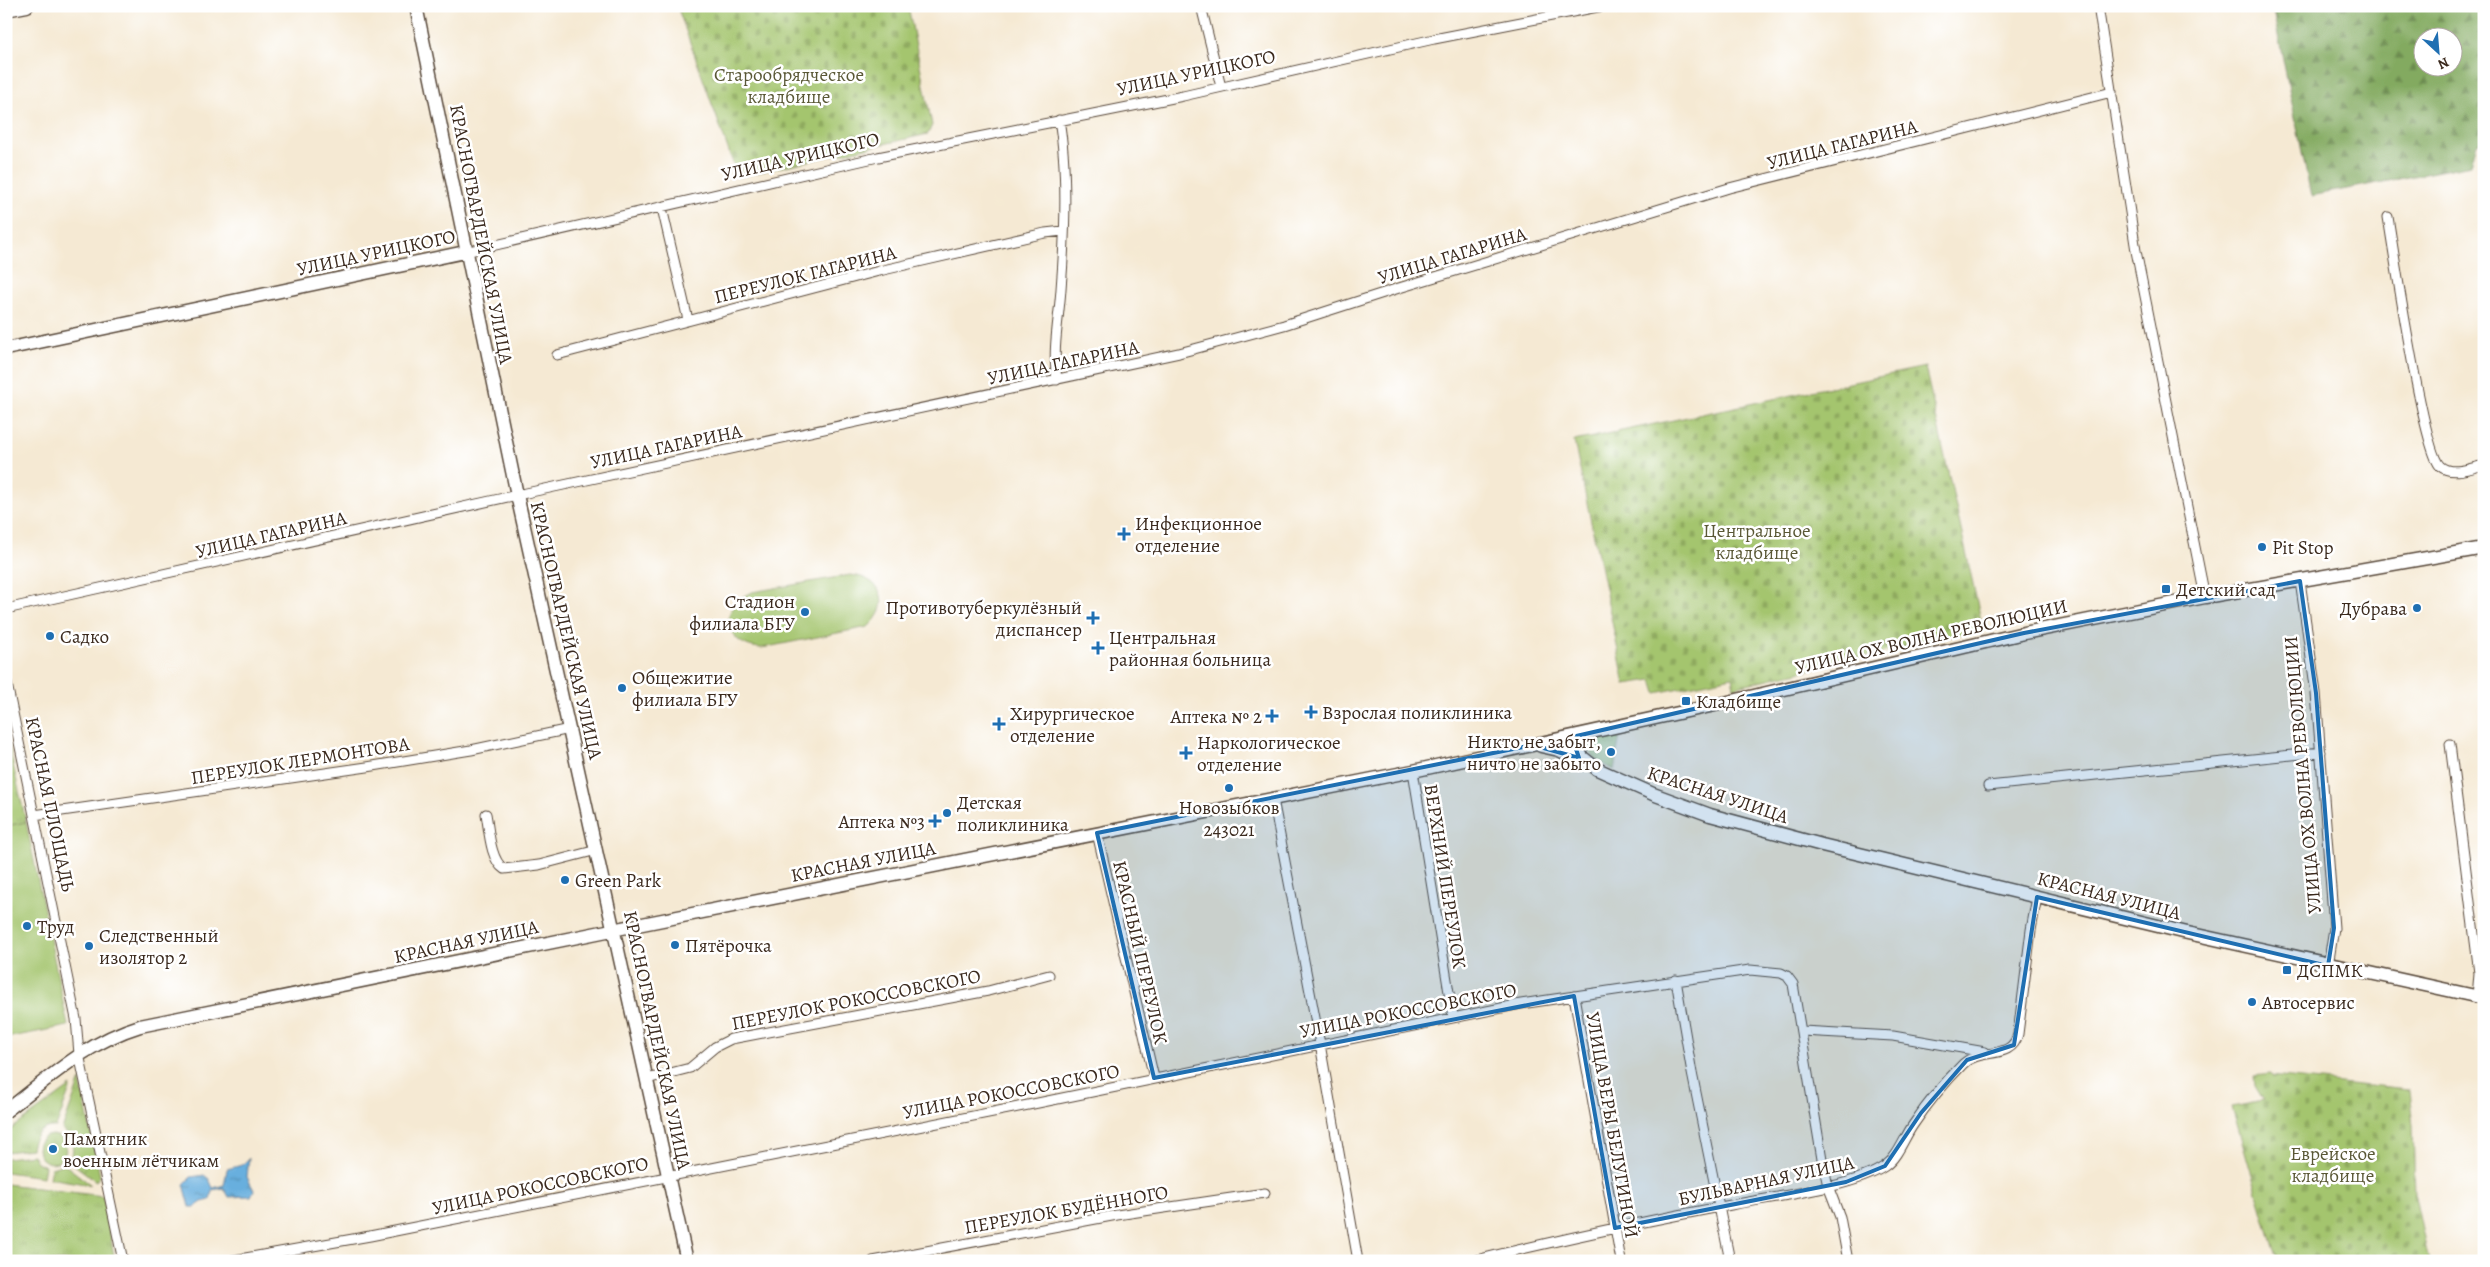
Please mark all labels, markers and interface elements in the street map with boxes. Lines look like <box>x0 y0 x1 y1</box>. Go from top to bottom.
north arrow <box>2412 28 2462 78</box>
street label: УЛИЦА УРИЦКОГО <box>1115 43 1278 102</box>
text: N <box>2435 52 2452 74</box>
park label: Старообрядческое кладбище <box>714 62 864 110</box>
street label: КРАСНОГВАРДЕЙСКАЯ УЛИЦА <box>443 102 519 367</box>
street label: УЛИЦА ГАГАРИНА <box>1764 113 1921 176</box>
street label: УЛИЦА УРИЦКОГО <box>719 126 882 188</box>
street label: УЛИЦА ГАГАРИНА <box>1375 221 1531 291</box>
street label: УЛИЦА УРИЦКОГО <box>295 223 458 282</box>
street label: ПЕРЕУЛОК ГАГАРИНА <box>711 240 900 310</box>
street label: УЛИЦА ГАГАРИНА <box>985 334 1142 392</box>
street label: УЛИЦА ГАГАРИНА <box>588 418 745 476</box>
street label: КРАСНОГВАРДЕЙСКАЯ УЛИЦА <box>524 499 609 763</box>
street label: УЛИЦА ГАГАРИНА <box>193 505 350 565</box>
place label: Инфекционное отделение <box>1135 511 1262 559</box>
park label: Центральное кладбище <box>1703 518 1811 566</box>
marker: Инфекционное отделение <box>1117 527 1131 541</box>
place label: Pit Stop <box>2272 535 2334 561</box>
marker: Pit Stop <box>2256 541 2268 553</box>
place label: Детский сад <box>2176 577 2275 603</box>
marker: Детский сад <box>2160 583 2172 595</box>
place label: Стадион филиала БГУ <box>689 589 795 637</box>
street label: УЛИЦА ОХ ВОЛНА РЕВОЛЮЦИИ <box>1793 593 2070 681</box>
place label: Противотуберкулёзный диспансер <box>885 595 1082 643</box>
place label: Дубрава <box>2340 596 2407 622</box>
marker: Дубрава <box>2411 602 2423 614</box>
marker: Стадион филиала БГУ <box>799 606 811 618</box>
marker: Противотуберкулёзный диспансер <box>1086 611 1100 625</box>
place label: Садко <box>60 624 109 650</box>
place label: Центральная районная больница <box>1109 625 1271 673</box>
marker: Садко <box>44 630 56 642</box>
street label: УЛИЦА ОХ ВОЛНА РЕВОЛЮЦИИ <box>2278 635 2328 915</box>
marker: Центральная районная больница <box>1091 641 1105 655</box>
place label: Общежитие филиала БГУ <box>632 665 738 713</box>
marker: Общежитие филиала БГУ <box>616 682 628 694</box>
place label: Кладбище <box>1696 689 1781 715</box>
marker: Кладбище <box>1680 695 1692 707</box>
place label: Взрослая поликлиника <box>1322 700 1513 726</box>
place label: Хирургическое отделение <box>1010 701 1135 749</box>
place label: Аптека № 2 <box>1170 704 1262 730</box>
marker: Взрослая поликлиника <box>1304 705 1318 719</box>
marker: Аптека № 2 <box>1266 710 1278 722</box>
street label: КРАСНАЯ ПЛОЩАДЬ <box>19 714 81 894</box>
marker: Хирургическое отделение <box>992 717 1006 731</box>
place label: Никто не забыт, ничто не забыто <box>1467 729 1601 777</box>
place label: Наркологическое отделение <box>1197 730 1341 778</box>
street label: ПЕРЕУЛОК ЛЕРМОНТОВА <box>189 731 412 791</box>
marker: Наркологическое отделение <box>1179 746 1193 760</box>
marker: Никто не забыт, ничто не забыто <box>1605 746 1617 758</box>
street label: КРАСНАЯ УЛИЦА <box>1644 760 1792 830</box>
marker: Новозыбков 243021 <box>1223 782 1235 794</box>
street label: ВЕРХНИЙ ПЕРЕУЛОК <box>1418 782 1472 970</box>
place label: Детская поликлиника <box>957 790 1069 838</box>
place label: Новозыбков 243021 <box>1178 795 1280 843</box>
marker: Детская поликлиника <box>941 807 953 819</box>
place label: Аптека №3 <box>837 809 925 835</box>
marker: Аптека №3 <box>929 815 941 827</box>
street label: КРАСНАЯ УЛИЦА <box>789 835 939 889</box>
street label: КРАСНЫЙ ПЕРЕУЛОК <box>1106 858 1174 1047</box>
street label: КРАСНАЯ УЛИЦА <box>2034 866 2184 927</box>
place label: Green Park <box>575 868 662 894</box>
marker: Green Park <box>559 874 571 886</box>
street label: КРАСНОГВАРДЕЙСКАЯ УЛИЦА <box>617 908 697 1173</box>
place label: Труд <box>37 914 74 940</box>
street label: КРАСНАЯ УЛИЦА <box>392 914 542 970</box>
marker: Труд <box>21 920 33 932</box>
place label: Следственный изолятор 2 <box>99 923 219 971</box>
place label: Пятёрочка <box>685 933 772 959</box>
marker: Пятёрочка <box>669 939 681 951</box>
marker: Следственный изолятор 2 <box>83 940 95 952</box>
place label: ДСПМК <box>2297 958 2363 984</box>
street label: ПЕРЕУЛОК РОКОССОВСКОГО <box>729 963 983 1037</box>
marker: ДСПМК <box>2281 964 2293 976</box>
street label: УЛИЦА РОКОССОВСКОГО <box>1298 977 1519 1045</box>
place label: Автосервис <box>2261 990 2355 1016</box>
marker: Автосервис <box>2246 996 2258 1008</box>
street label: УЛИЦА ВЕРЫ БЕЛУГИНОЙ <box>1579 1010 1645 1240</box>
street label: УЛИЦА РОКОССОВСКОГО <box>901 1058 1122 1126</box>
place label: Памятник военным лётчикам <box>63 1126 219 1174</box>
park label: Еврейское кладбище <box>2290 1141 2376 1189</box>
marker: Памятник военным лётчикам <box>47 1143 59 1155</box>
street label: БУЛЬВАРНАЯ УЛИЦА <box>1676 1149 1858 1212</box>
street label: УЛИЦА РОКОССОВСКОГО <box>430 1150 651 1222</box>
street label: ПЕРЕУЛОК БУДЁННОГО <box>962 1179 1170 1241</box>

